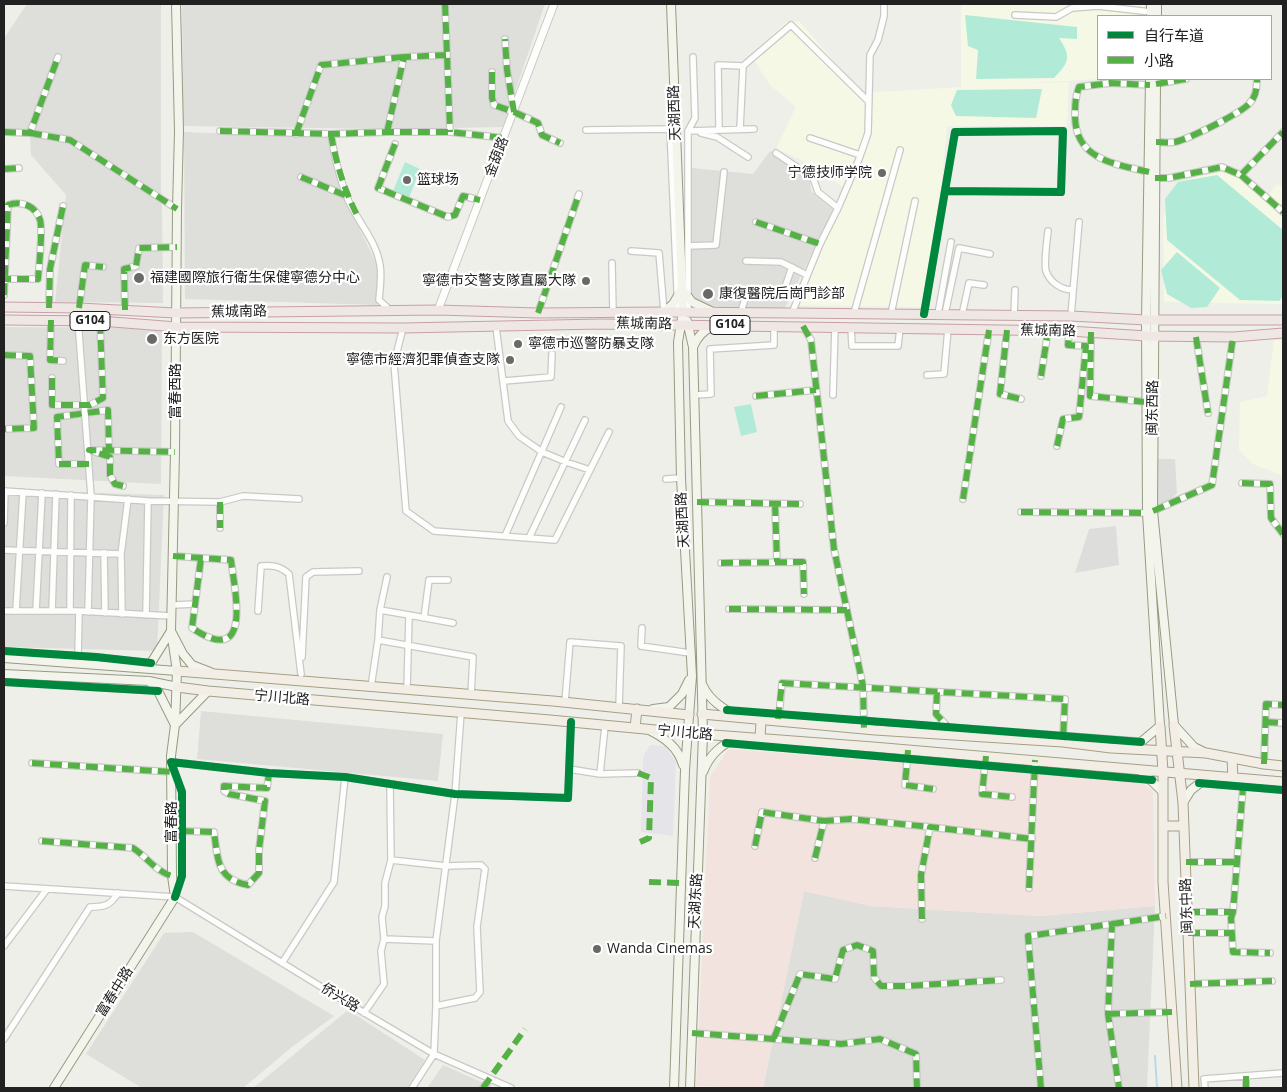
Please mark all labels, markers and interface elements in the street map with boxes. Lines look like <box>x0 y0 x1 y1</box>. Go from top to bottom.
legend <box>1097 15 1272 80</box>
text: 自行车道 <box>1144 25 1204 45</box>
text: 小路 <box>1144 50 1174 70</box>
street label: 天湖西路 <box>666 85 684 141</box>
street label: 金葫路 <box>482 134 512 180</box>
place label: 宁德技师学院 <box>788 165 872 181</box>
marker: 宁德技师学院 <box>876 167 888 179</box>
place label: 篮球场 <box>417 172 459 188</box>
marker: 篮球场 <box>401 174 413 186</box>
place label: 福建國際旅行衛生保健寧德分中心 <box>150 270 360 286</box>
marker: 福建國際旅行衛生保健寧德分中心 <box>132 271 146 285</box>
place label: 寧德市交警支隊直屬大隊 <box>422 273 576 289</box>
marker: 寧德市交警支隊直屬大隊 <box>580 275 592 287</box>
place label: 康復醫院后崗門診部 <box>719 286 845 302</box>
marker: 康復醫院后崗門診部 <box>701 287 715 301</box>
street label: 蕉城南路 <box>211 303 267 321</box>
road number: G104 <box>70 312 110 331</box>
street label: 蕉城南路 <box>616 315 672 333</box>
road number: G104 <box>710 316 750 334</box>
street label: 蕉城南路 <box>1020 322 1076 340</box>
place label: 东方医院 <box>163 331 219 347</box>
marker: 东方医院 <box>145 332 159 346</box>
place label: 寧德市巡警防暴支隊 <box>528 336 654 352</box>
marker: 寧德市巡警防暴支隊 <box>512 338 524 350</box>
place label: 寧德市經濟犯罪偵查支隊 <box>346 352 500 368</box>
marker: 寧德市經濟犯罪偵查支隊 <box>504 354 516 366</box>
street label: 富春西路 <box>168 363 184 419</box>
street label: 闽东西路 <box>1144 380 1162 436</box>
street label: 天湖西路 <box>673 492 693 548</box>
street label: 宁川北路 <box>253 687 311 709</box>
street label: 宁川北路 <box>656 722 714 744</box>
street label: 富春路 <box>164 801 180 843</box>
street label: 天湖东路 <box>686 873 706 929</box>
street label: 闽东中路 <box>1178 878 1196 934</box>
place label: Wanda Cinemas <box>607 941 712 957</box>
marker: Wanda Cinemas <box>591 943 603 955</box>
street label: 富春中路 <box>93 964 137 1020</box>
street label: 侨兴路 <box>318 980 362 1016</box>

